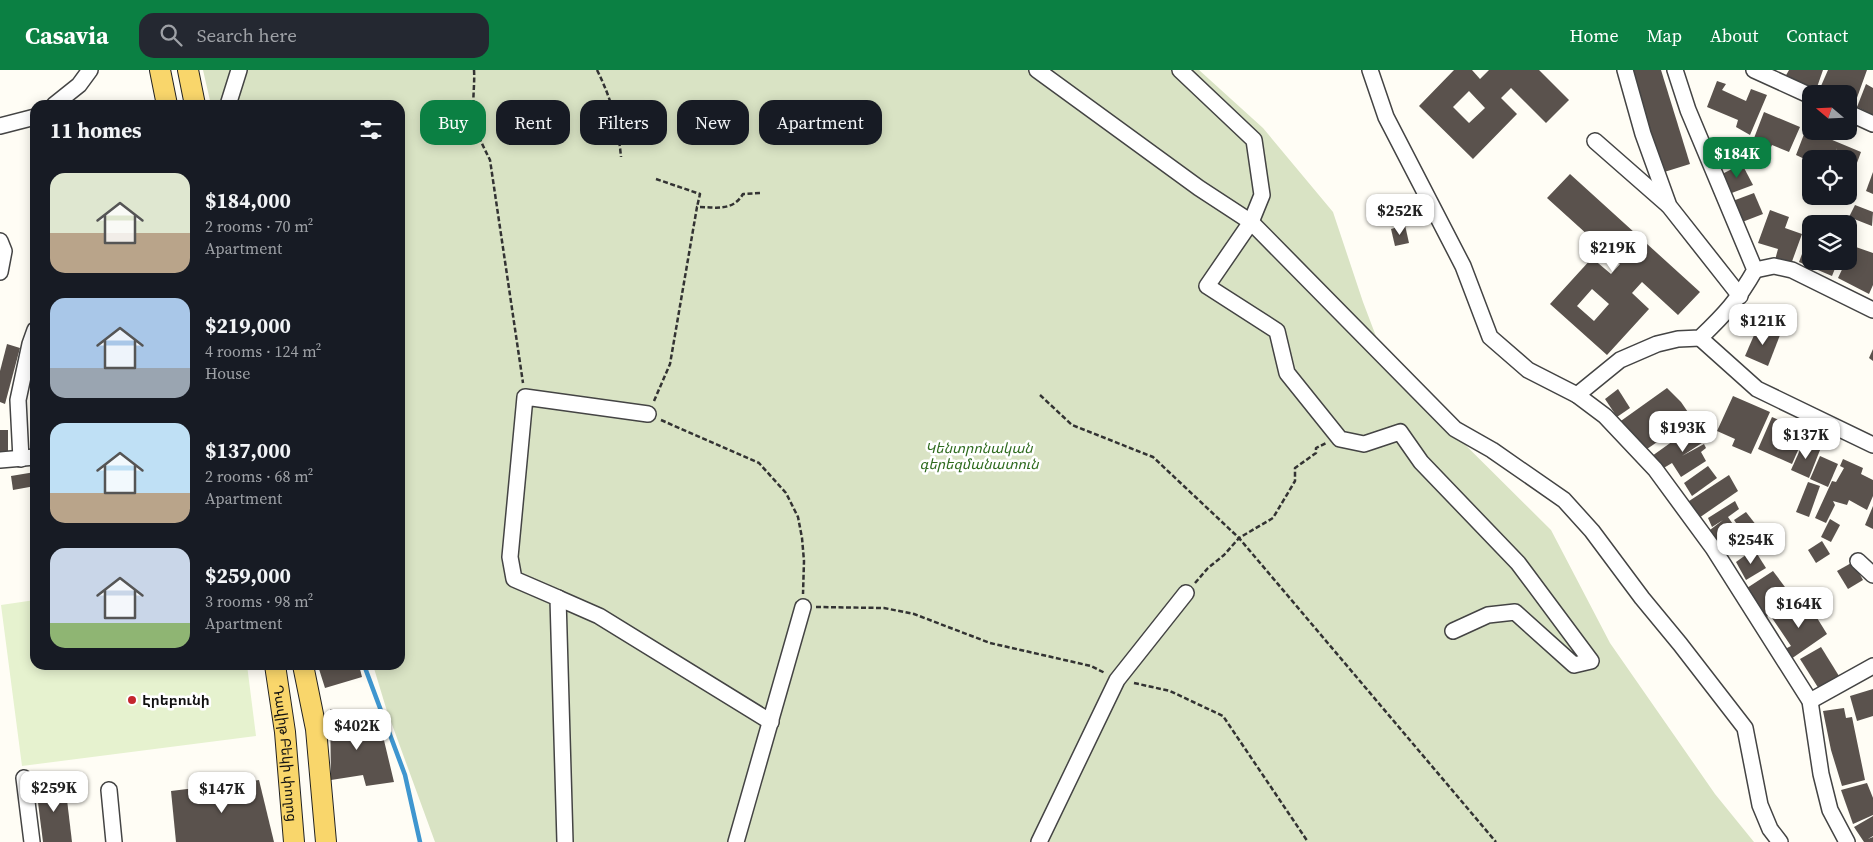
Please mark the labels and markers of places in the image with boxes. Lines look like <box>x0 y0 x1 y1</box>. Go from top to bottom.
pin: $184K <box>1702 136 1772 179</box>
pin: $252K <box>1365 194 1435 236</box>
pin: $219K <box>1578 230 1648 273</box>
pin: $121K <box>1728 304 1798 346</box>
pin: $193K <box>1648 410 1718 453</box>
pin: $137K <box>1771 418 1841 460</box>
pin: $254K <box>1716 522 1786 565</box>
pin: $164K <box>1764 586 1834 629</box>
place label: Էրեբունի <box>142 690 210 710</box>
marker: Էրեբունի <box>126 694 138 706</box>
pin: $402K <box>322 708 392 751</box>
pin: $259K <box>19 770 89 813</box>
pin: $147K <box>187 772 257 814</box>

